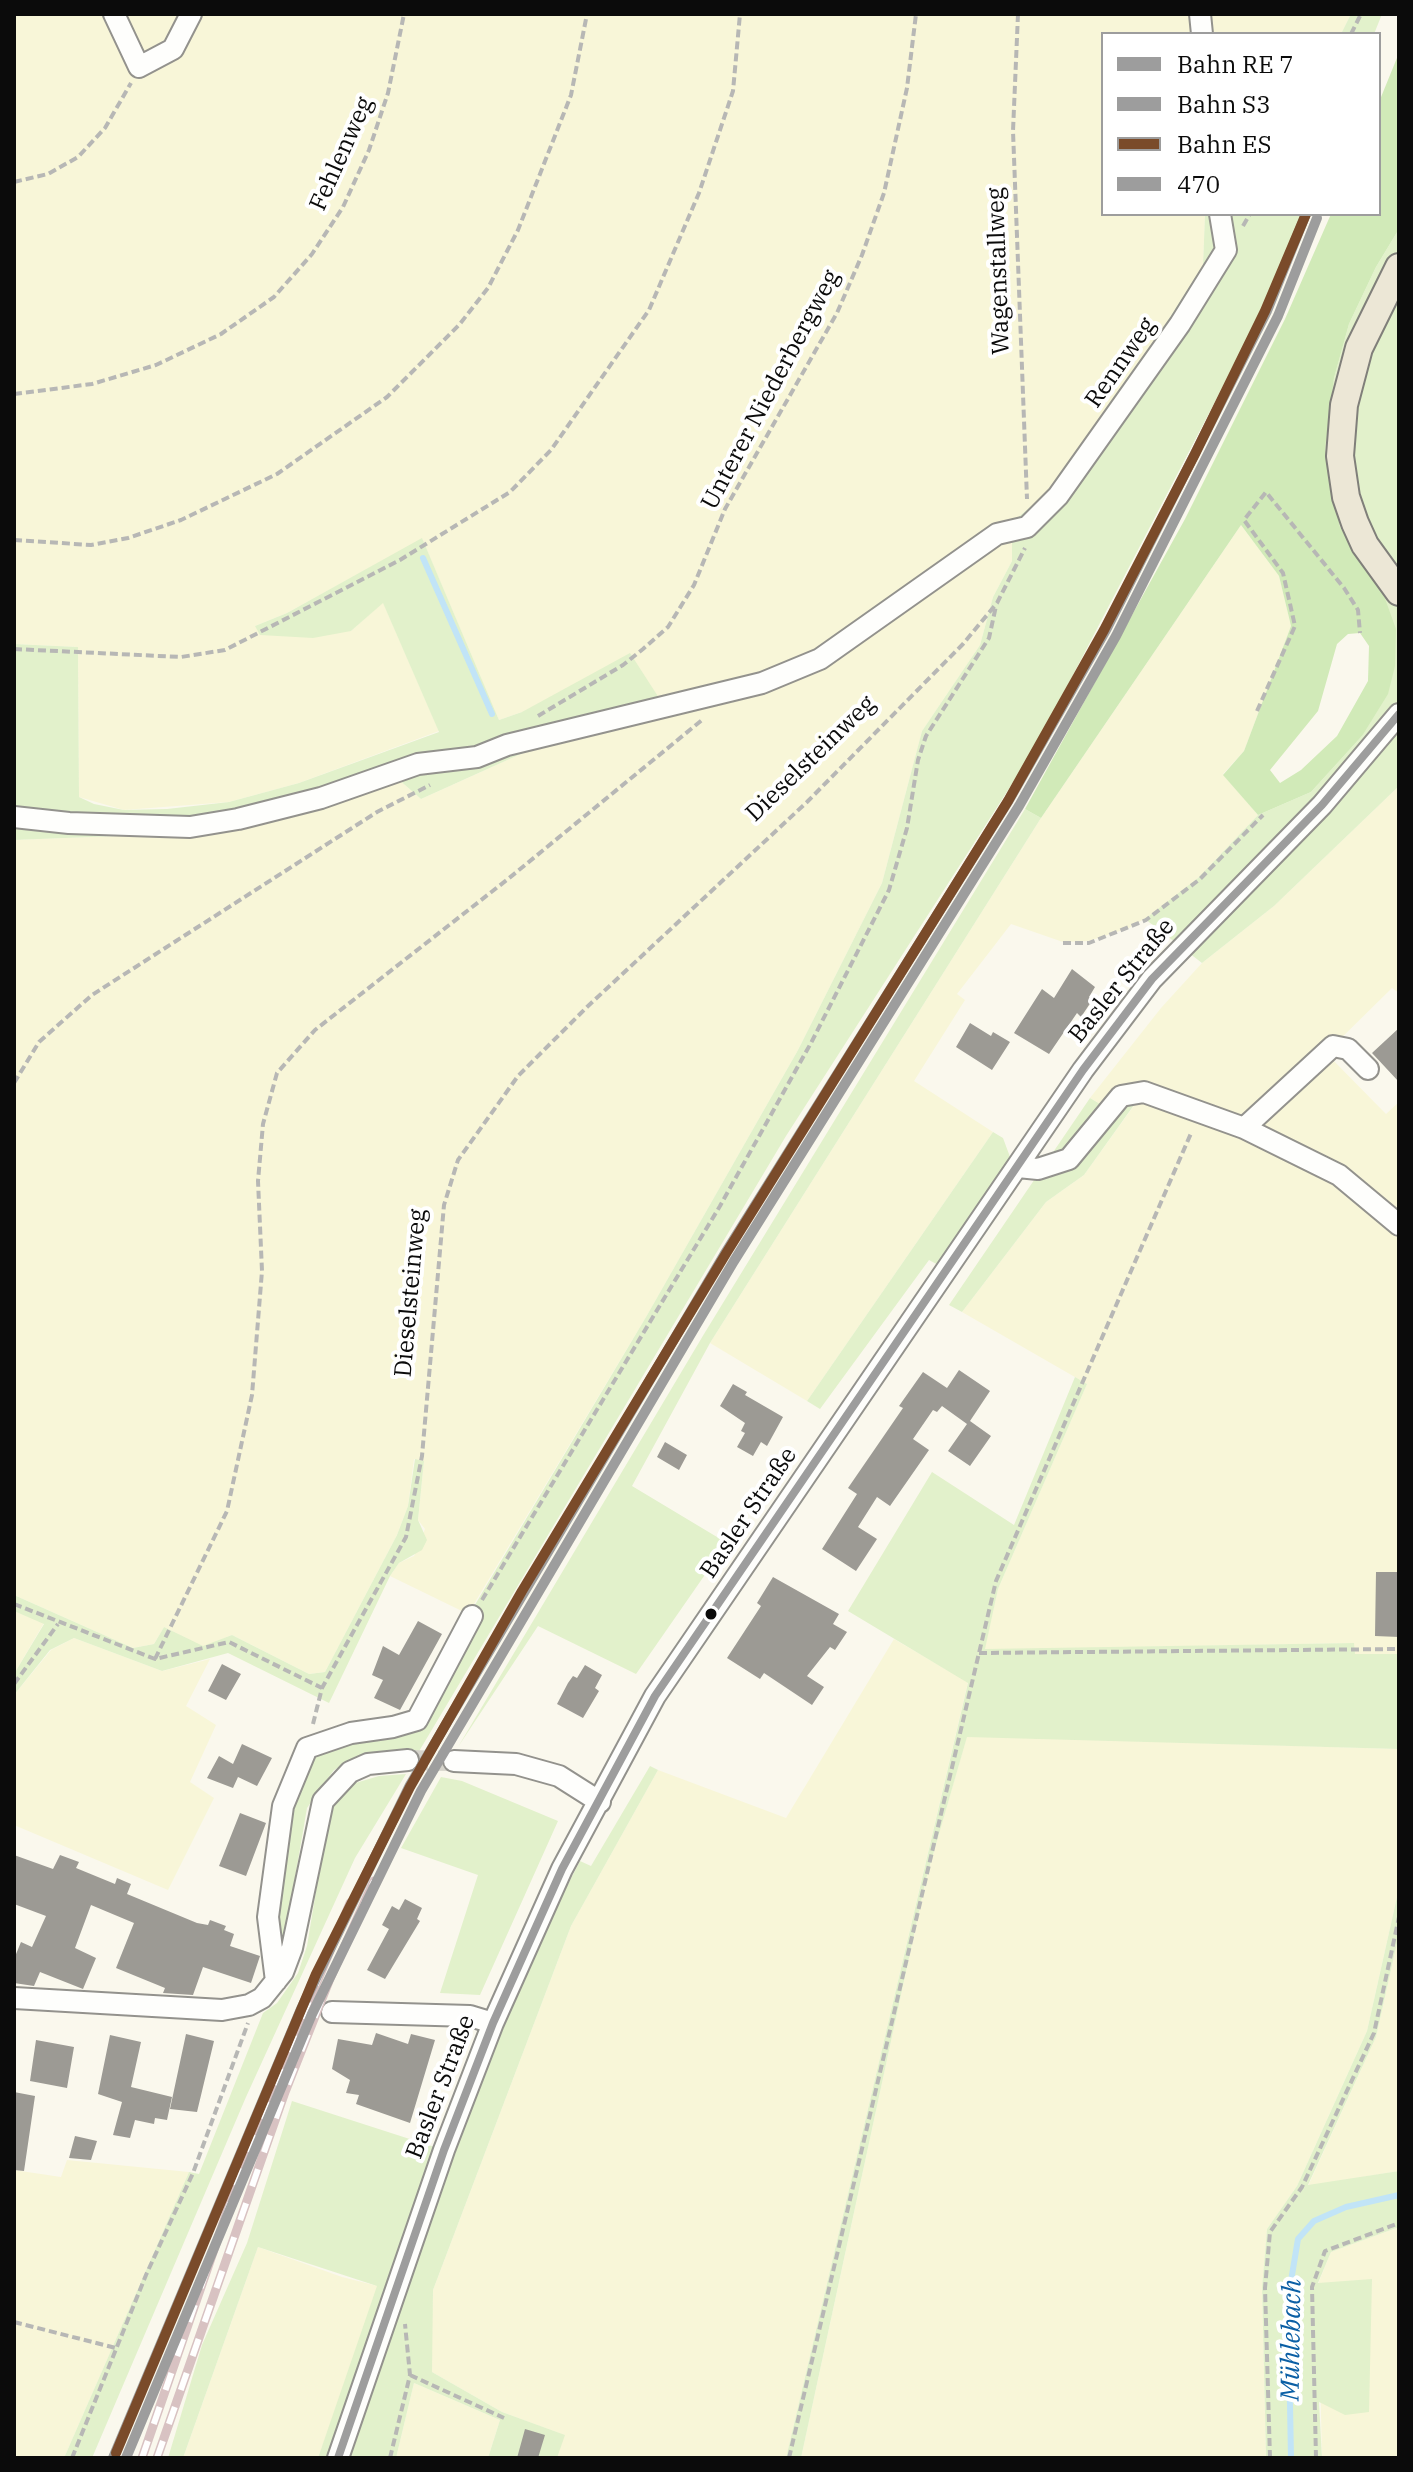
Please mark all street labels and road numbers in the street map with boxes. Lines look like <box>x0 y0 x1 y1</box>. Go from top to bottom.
street label: Fehlenweg <box>304 93 380 215</box>
street label: Wagenstallweg <box>982 187 1016 355</box>
street label: Unterer Niederbergweg <box>696 265 846 515</box>
street label: Rennweg <box>1080 312 1162 414</box>
street label: Dieselsteinweg <box>740 690 882 828</box>
street label: Basler Straße <box>1063 913 1181 1049</box>
street label: Dieselsteinweg <box>389 1208 433 1378</box>
street label: Basler Straße <box>695 1442 803 1584</box>
street label: Basler Straße <box>400 2011 482 2163</box>

